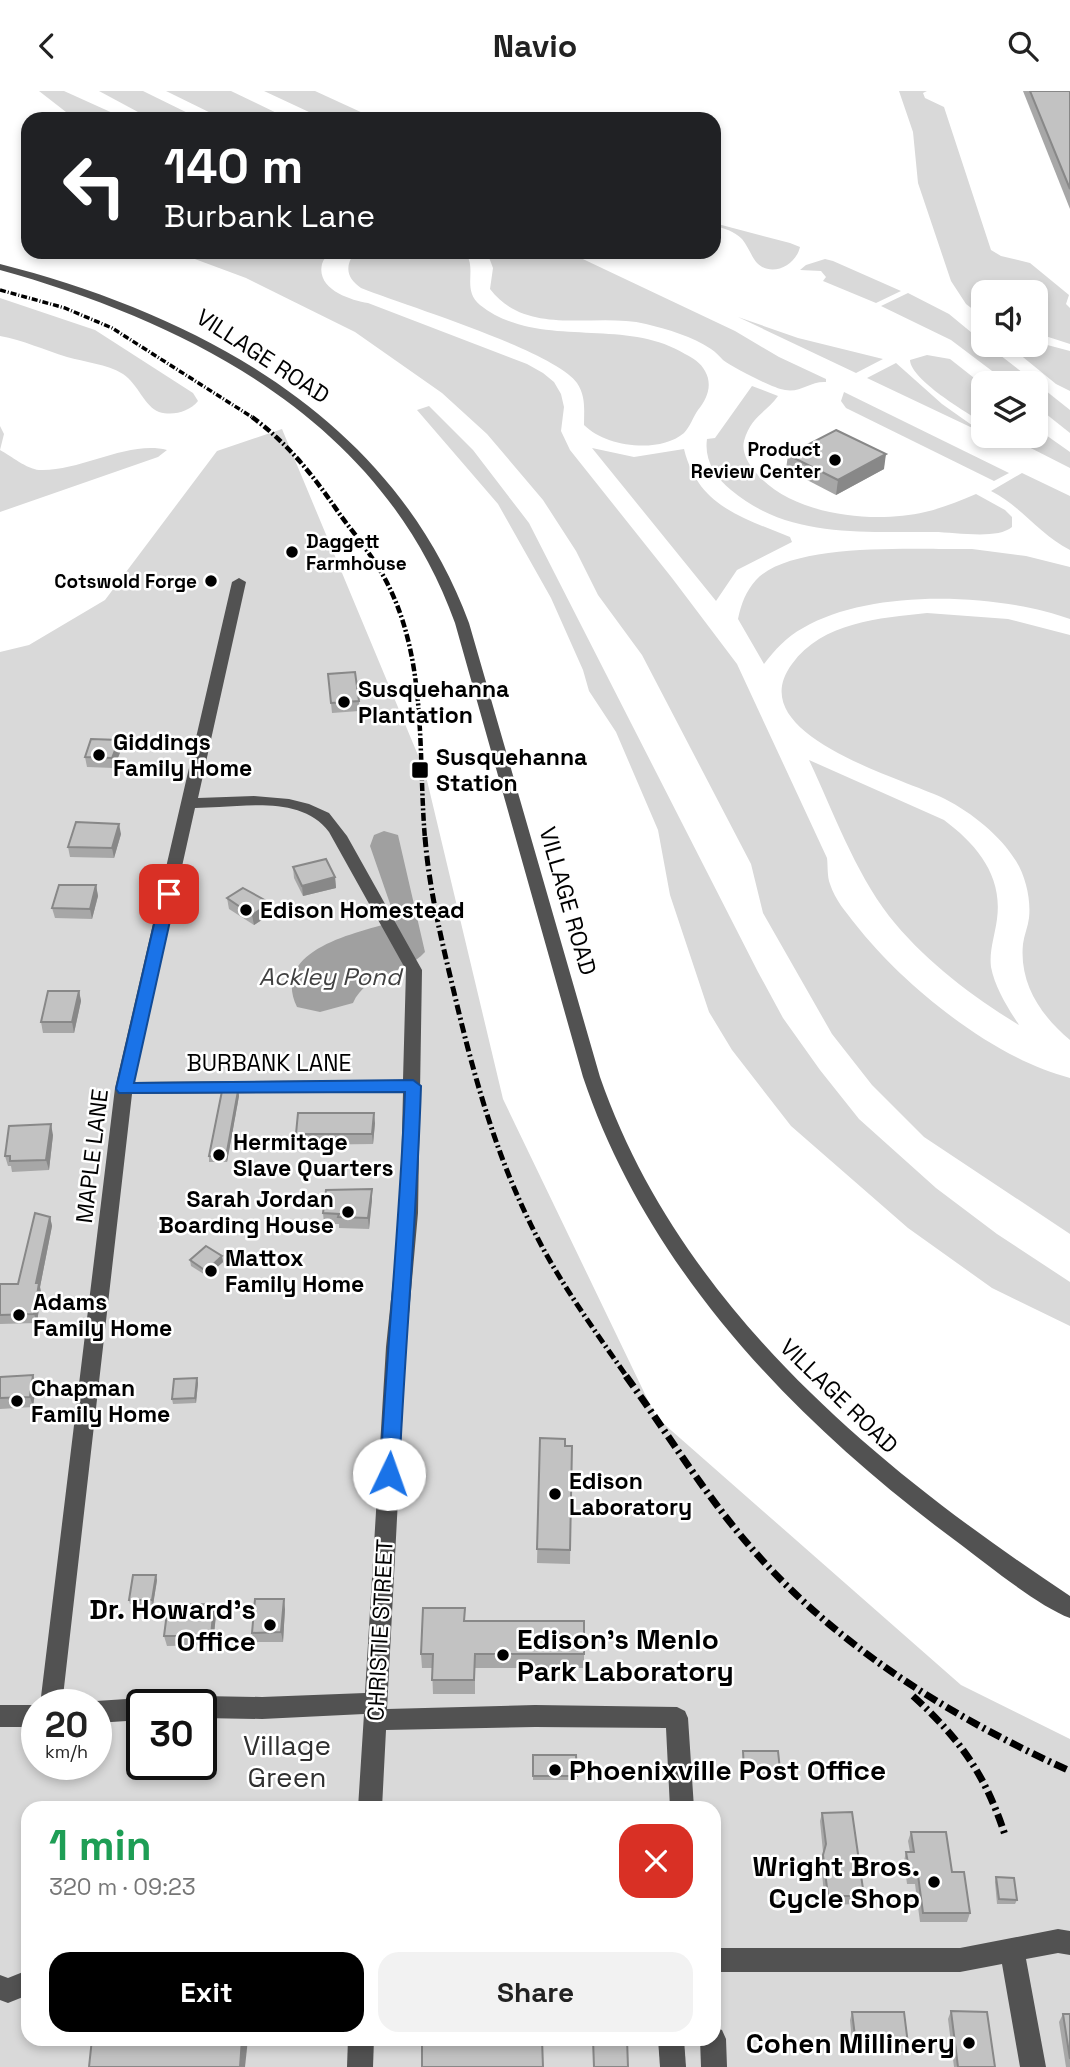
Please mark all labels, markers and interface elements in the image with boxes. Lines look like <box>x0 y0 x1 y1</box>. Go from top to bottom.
text: Navio <box>493 26 577 66</box>
icon: back <box>28 27 66 65</box>
icon: search <box>1004 27 1042 65</box>
text: 140 m <box>164 135 303 197</box>
icon: left <box>49 140 140 231</box>
text: Burbank Lane <box>164 196 375 236</box>
map controls <box>971 280 1048 448</box>
button: sound <box>971 280 1048 357</box>
street label: VILLAGE ROAD <box>191 302 335 410</box>
button: layers <box>971 371 1048 448</box>
place label: Product Review Center <box>691 437 821 484</box>
marker: Product Review Center <box>827 452 843 468</box>
place label: Daggett Farmhouse <box>306 529 407 576</box>
marker: Daggett Farmhouse <box>284 544 300 560</box>
place label: Cotswold Forge <box>54 569 197 594</box>
marker: Cotswold Forge <box>203 573 219 589</box>
place label: Susquehanna Plantation <box>358 674 509 730</box>
marker: Susquehanna Plantation <box>336 694 352 710</box>
place label: Giddings Family Home <box>113 727 252 783</box>
place label: Susquehanna Station <box>436 742 587 798</box>
marker: Giddings Family Home <box>91 747 107 763</box>
marker: Susquehanna Station <box>410 760 430 780</box>
street label: VILLAGE ROAD <box>533 823 603 979</box>
pin <box>139 864 199 924</box>
icon: arrive <box>150 875 188 913</box>
place label: Edison Homestead <box>260 895 465 925</box>
marker: Edison Homestead <box>238 902 254 918</box>
water label: Ackley Pond <box>259 961 404 992</box>
street label: BURBANK LANE <box>186 1048 352 1078</box>
street label: MAPLE LANE <box>69 1087 115 1225</box>
place label: Hermitage Slave Quarters <box>233 1127 393 1183</box>
marker: Hermitage Slave Quarters <box>211 1147 227 1163</box>
place label: Sarah Jordan Boarding House <box>159 1184 334 1240</box>
marker: Sarah Jordan Boarding House <box>340 1204 356 1220</box>
place label: Mattox Family Home <box>225 1243 364 1299</box>
marker: Mattox Family Home <box>203 1263 219 1279</box>
place label: Adams Family Home <box>33 1287 172 1343</box>
marker: Adams Family Home <box>11 1307 27 1323</box>
street label: VILLAGE ROAD <box>774 1332 904 1460</box>
place label: Chapman Family Home <box>31 1373 170 1429</box>
marker: Chapman Family Home <box>9 1393 25 1409</box>
position arrow <box>352 1437 426 1511</box>
place label: Edison Laboratory <box>569 1466 692 1522</box>
marker: Edison Laboratory <box>547 1486 563 1502</box>
street label: CHRISTIE STREET <box>360 1538 400 1722</box>
place label: Dr. Howard’s Office <box>89 1591 256 1659</box>
marker: Dr. Howard’s Office <box>262 1617 278 1633</box>
place label: Edison's Menlo Park Laboratory <box>517 1621 734 1689</box>
marker: Edison's Menlo Park Laboratory <box>495 1647 511 1663</box>
speed limit sign: 30 <box>126 1689 217 1780</box>
text: 20 <box>45 1703 88 1747</box>
park label: Village Green <box>243 1727 331 1795</box>
text: km/h <box>45 1740 88 1763</box>
place label: Phoenixville Post Office <box>569 1752 886 1788</box>
marker: Phoenixville Post Office <box>547 1762 563 1778</box>
text: 1 min <box>49 1819 152 1872</box>
button: close <box>619 1824 693 1898</box>
place label: Wright Bros. Cycle Shop <box>752 1848 920 1916</box>
text: 320 m · 09:23 <box>49 1872 196 1902</box>
marker: Wright Bros. Cycle Shop <box>926 1874 942 1890</box>
button: Exit <box>49 1952 364 2032</box>
button: Share <box>378 1952 693 2032</box>
place label: Cohen Millinery <box>746 2025 955 2061</box>
marker: Cohen Millinery <box>961 2035 977 2051</box>

